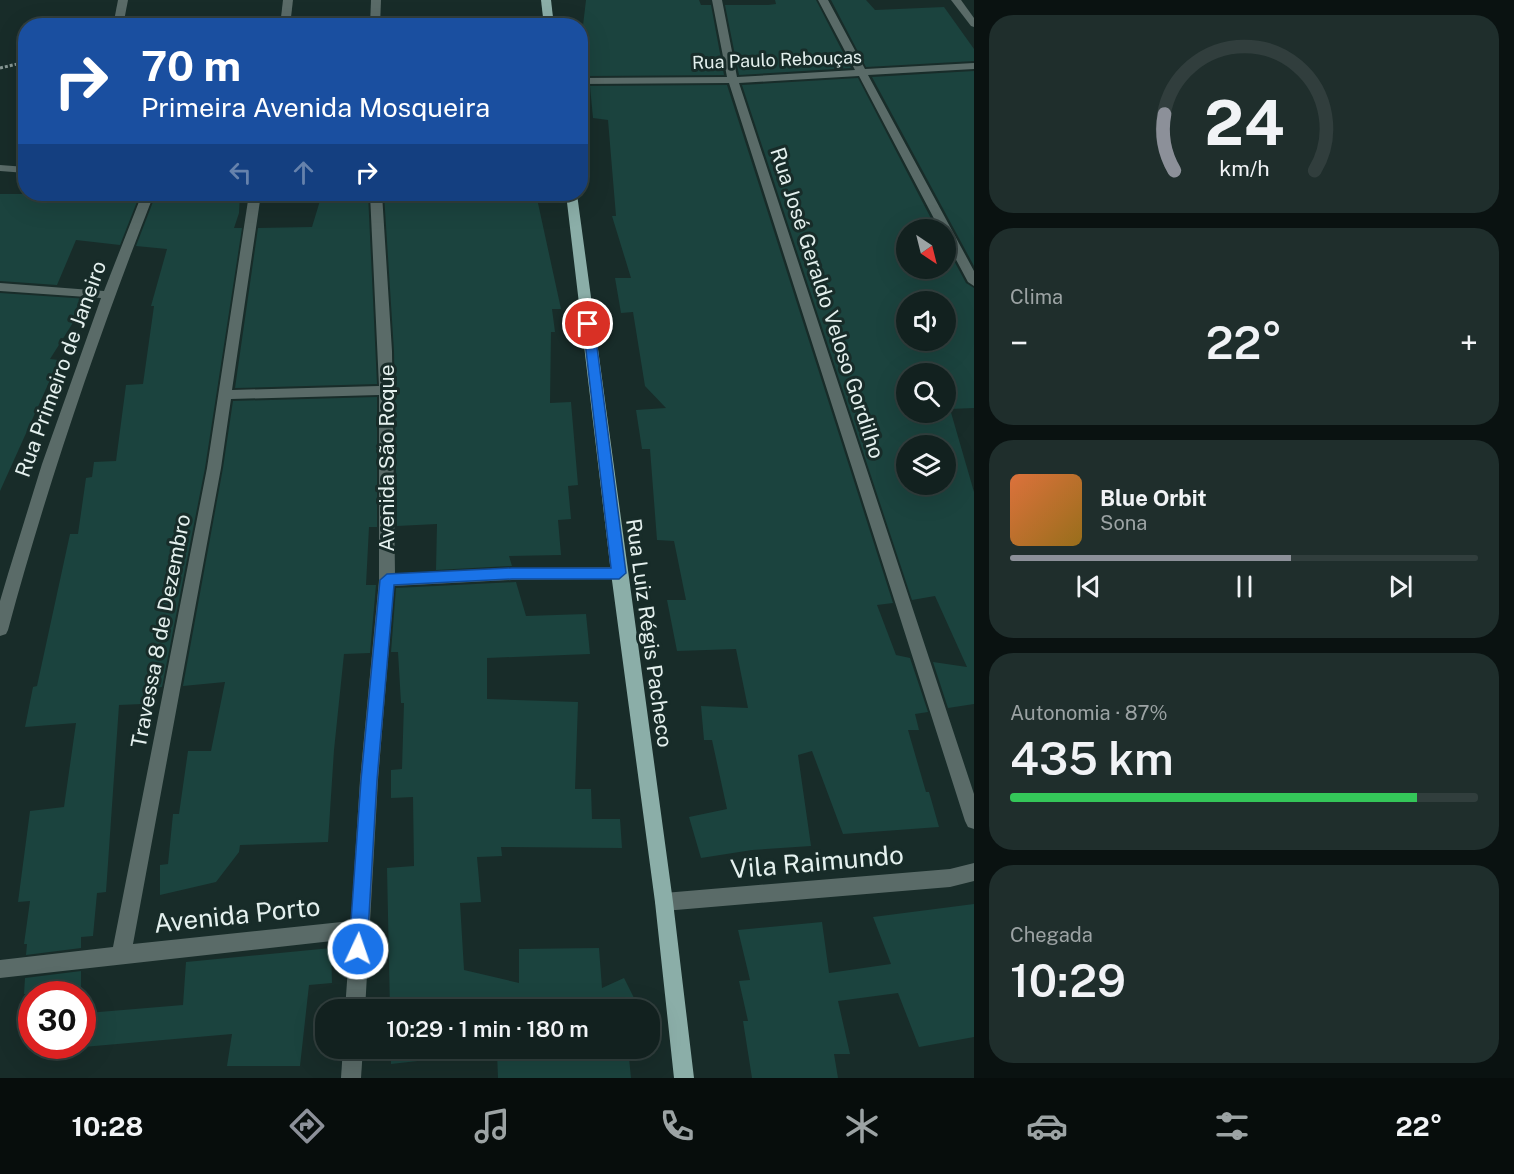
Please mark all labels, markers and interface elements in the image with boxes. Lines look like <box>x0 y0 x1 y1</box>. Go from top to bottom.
text: 70 m <box>141 41 241 90</box>
icon: right <box>42 42 120 120</box>
street label: Rua Paulo Rebouças <box>692 46 862 73</box>
text: 24 <box>1204 86 1284 159</box>
text: Primeira Avenida Mosqueira <box>141 91 490 123</box>
street label: Rua José Geraldo Veloso Gordilho <box>765 144 890 462</box>
icon: left <box>224 156 257 189</box>
icon: ahead <box>287 156 320 189</box>
icon: right <box>350 156 383 189</box>
text: km/h <box>1219 156 1269 181</box>
north arrow <box>896 219 956 279</box>
map controls <box>896 219 956 495</box>
street label: Rua Primeiro de Janeiro <box>10 257 111 480</box>
text: Clima <box>1010 285 1063 309</box>
button: sound <box>896 291 956 351</box>
pin <box>562 298 613 349</box>
icon: arrive <box>571 307 604 340</box>
text: 22° <box>1206 316 1282 369</box>
text: − <box>1010 324 1028 362</box>
text: + <box>1460 324 1478 362</box>
button: search <box>896 363 956 423</box>
street label: Avenida São Roque <box>374 364 399 552</box>
button: layers <box>896 435 956 495</box>
text: Blue Orbit <box>1100 485 1207 511</box>
text: Sona <box>1100 511 1147 535</box>
street label: Travessa 8 de Dezembro <box>126 512 195 750</box>
street label: Rua Luiz Régis Pacheco <box>621 517 678 749</box>
icon: previous <box>1072 570 1105 603</box>
icon: pause <box>1228 570 1261 603</box>
icon: next <box>1384 570 1417 603</box>
text: Autonomia · 87% <box>1010 701 1167 725</box>
text: 435 km <box>1010 732 1174 785</box>
street label: Vila Raimundo <box>729 838 905 885</box>
street label: Avenida Porto <box>152 890 322 939</box>
position arrow <box>326 917 390 981</box>
text: Chegada <box>1010 923 1093 947</box>
text: 10:29 <box>1010 954 1126 1007</box>
speed limit sign: 30 <box>18 981 96 1059</box>
text: 10:29 · 1 min · 180 m <box>386 1016 589 1042</box>
icon: directions <box>286 1105 328 1147</box>
icon: music <box>471 1105 513 1147</box>
icon: phone <box>656 1105 698 1147</box>
icon: climate <box>841 1105 883 1147</box>
icon: car <box>1026 1105 1068 1147</box>
icon: filters <box>1211 1105 1253 1147</box>
text: 10:28 <box>71 1110 143 1142</box>
text: 22° <box>1395 1110 1442 1142</box>

